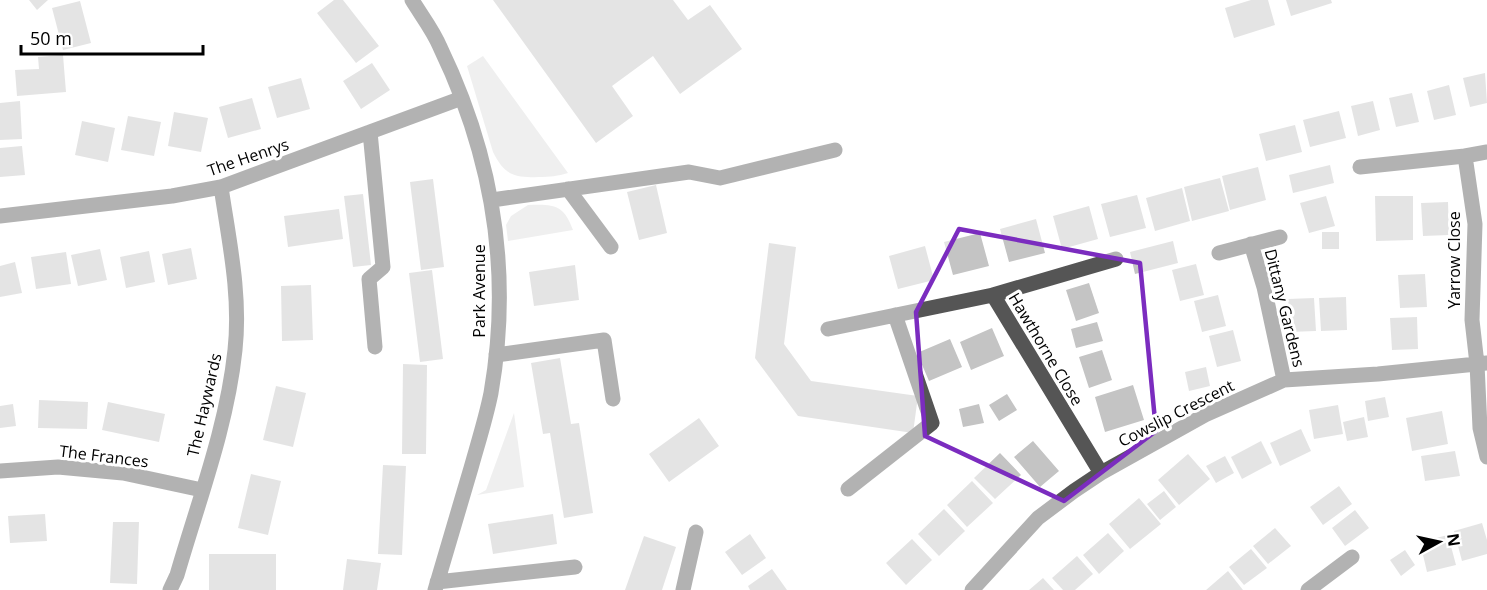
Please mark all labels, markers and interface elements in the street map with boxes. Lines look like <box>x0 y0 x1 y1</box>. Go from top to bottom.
scale bar <box>21 18 202 56</box>
text: 50 m <box>30 26 72 50</box>
street label: The Henrys <box>204 133 292 181</box>
street label: Yarrow Close <box>1443 211 1465 309</box>
street label: Park Avenue <box>468 244 490 338</box>
street label: Dittany Gardens <box>1260 247 1310 369</box>
street label: Hawthorne Close <box>1004 288 1088 410</box>
street label: The Haywards <box>181 351 227 459</box>
street label: Cowslip Crescent <box>1114 374 1238 452</box>
street label: The Frances <box>58 440 150 472</box>
north arrow <box>1409 512 1469 572</box>
text: N <box>1442 532 1466 548</box>

